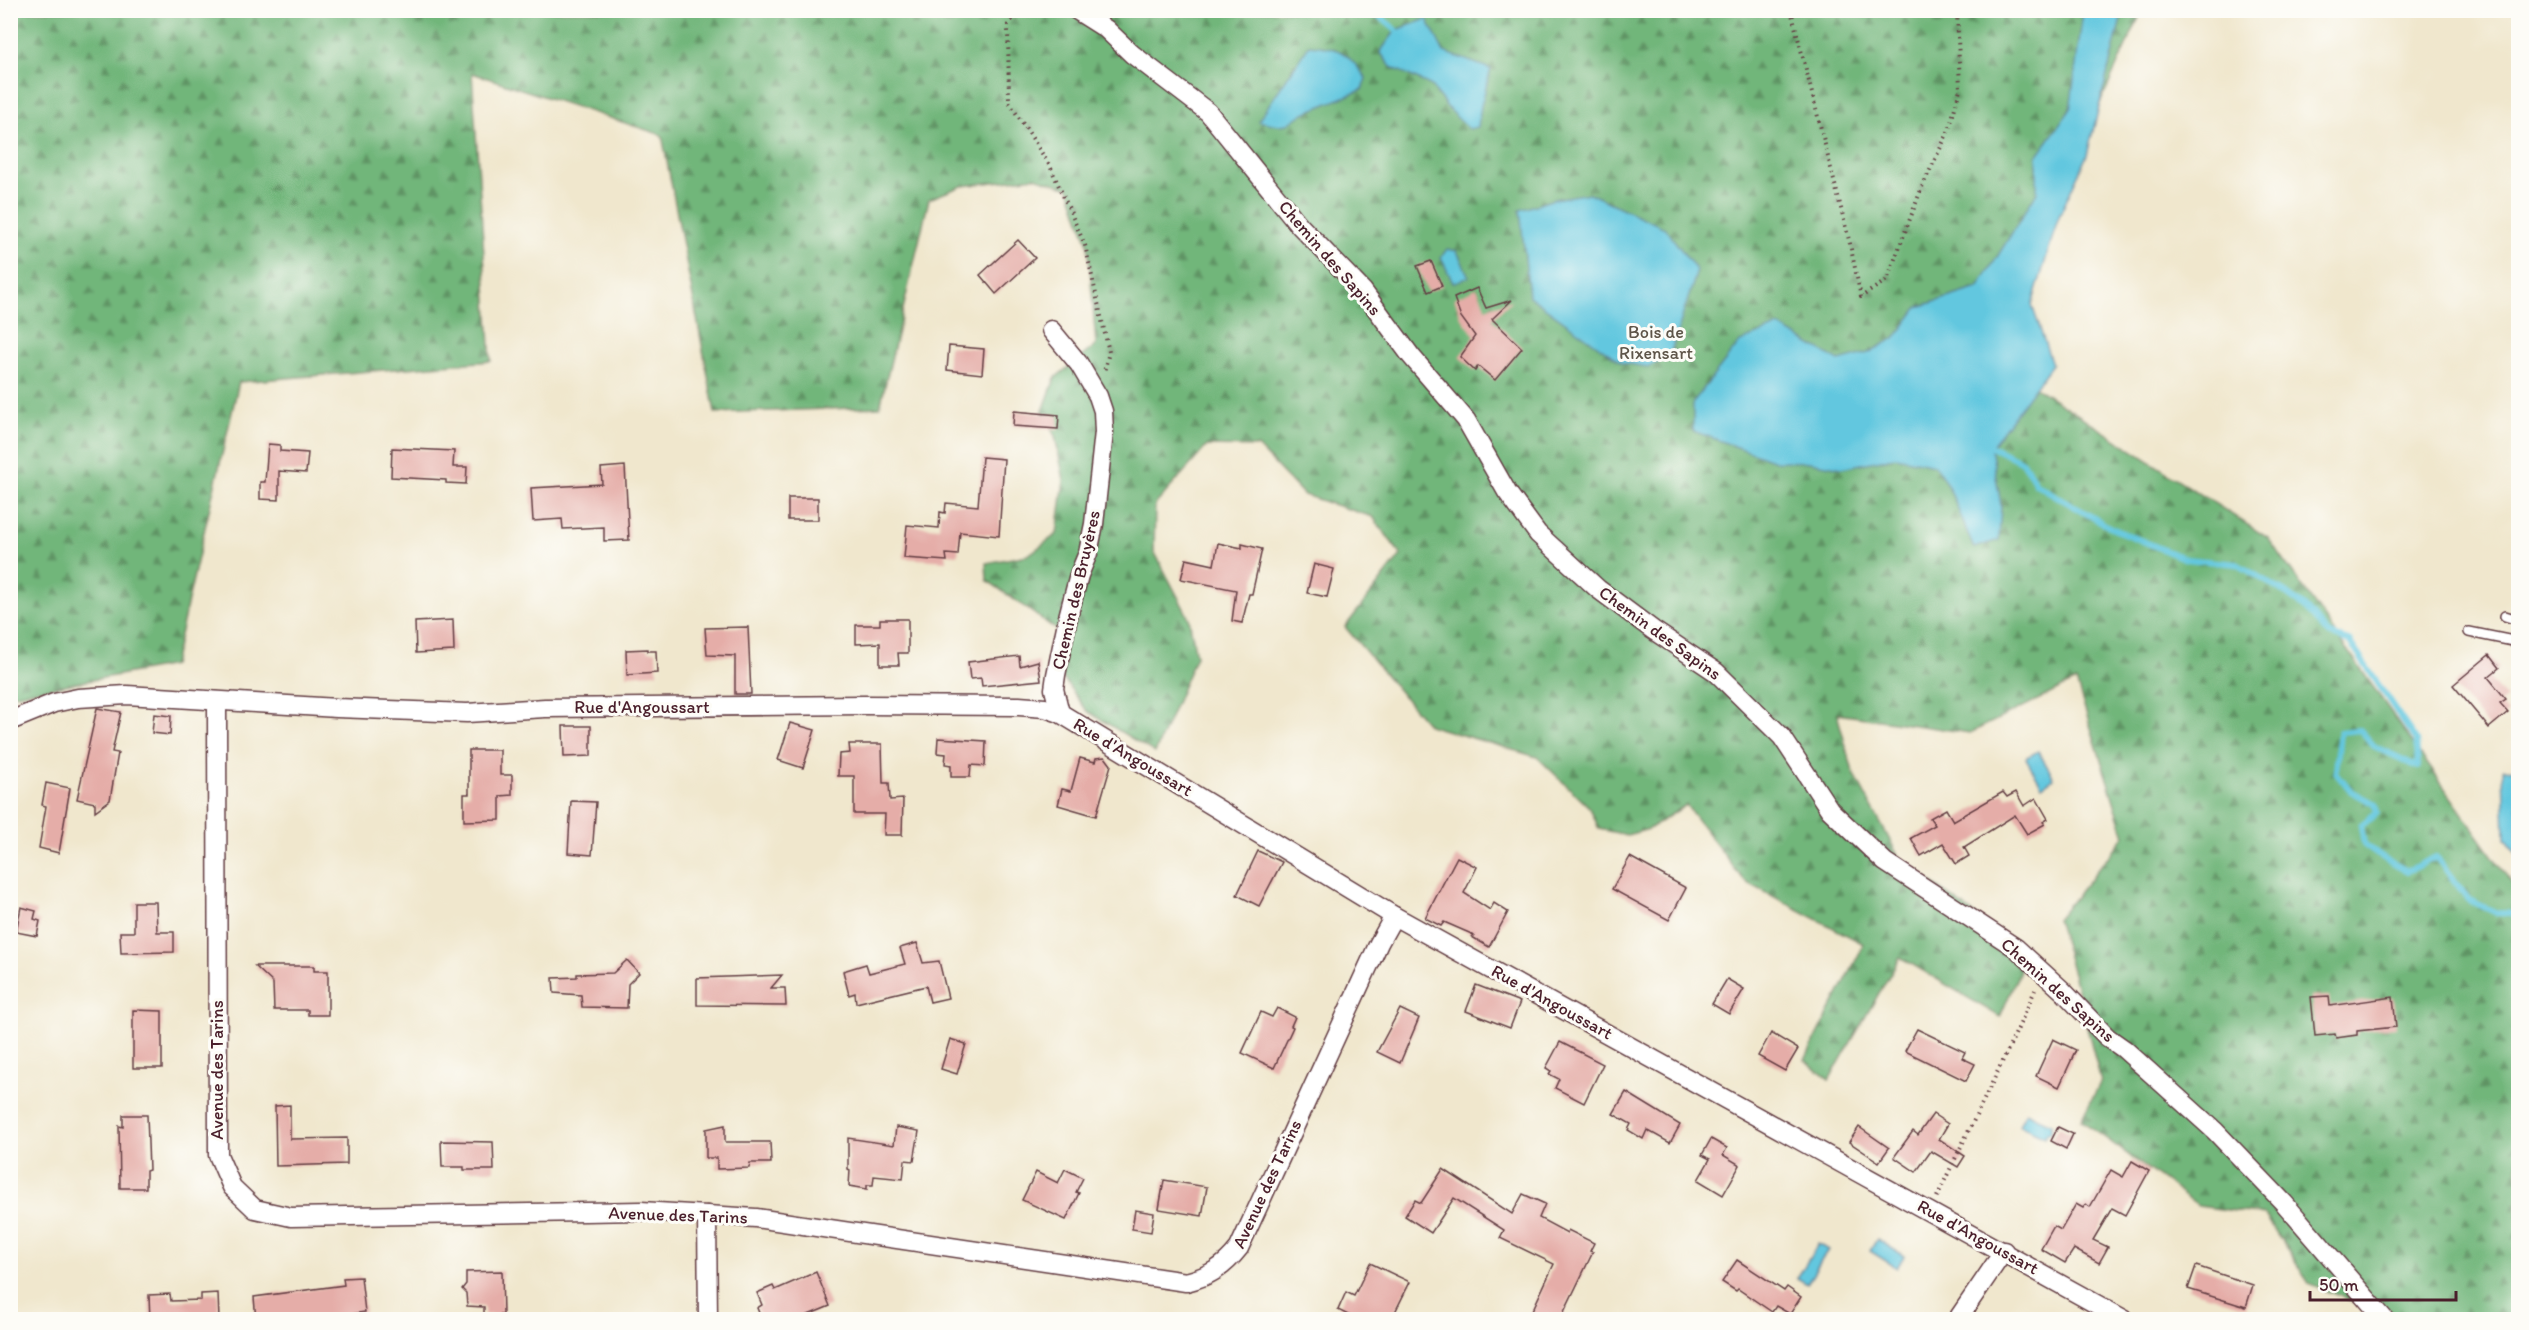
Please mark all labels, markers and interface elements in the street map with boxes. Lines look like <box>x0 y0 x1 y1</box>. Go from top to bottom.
street label: Chemin des Sapins <box>1274 196 1386 320</box>
park label: Bois de Rixensart <box>1619 321 1693 364</box>
street label: Chemin des Bruyères <box>1047 508 1105 672</box>
street label: Chemin des Sapins <box>1595 581 1725 685</box>
street label: Rue d'Angoussart <box>574 696 710 718</box>
street label: Rue d'Angoussart <box>1069 713 1197 801</box>
street label: Chemin des Sapins <box>1997 933 2119 1047</box>
street label: Rue d'Angoussart <box>1487 960 1617 1045</box>
street label: Avenue des Tarins <box>206 1000 228 1140</box>
street label: Avenue des Tarins <box>1228 1116 1306 1252</box>
street label: Rue d'Angoussart <box>1913 1195 2043 1280</box>
street label: Avenue des Tarins <box>608 1202 748 1228</box>
scale bar <box>2310 1264 2456 1302</box>
text: 50 m <box>2319 1274 2359 1296</box>

